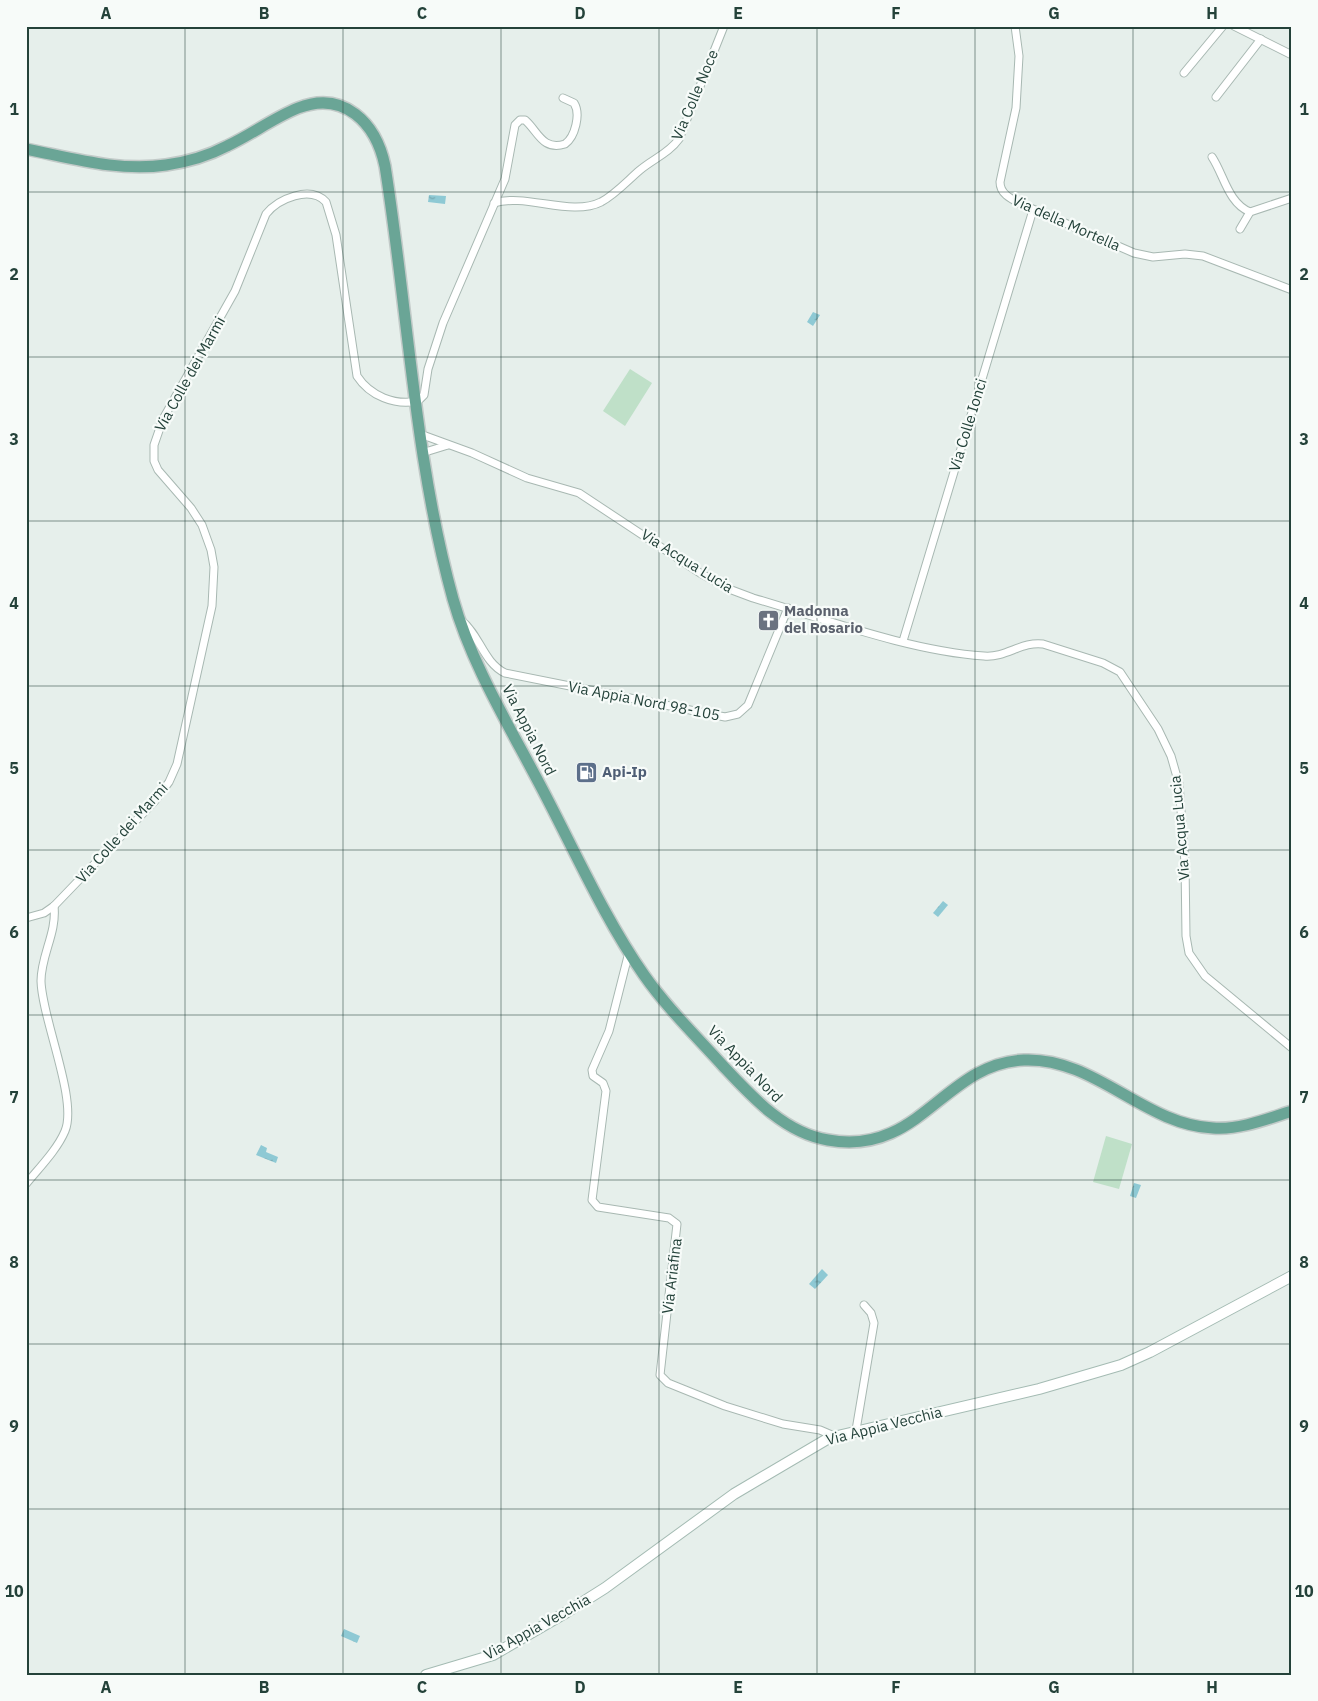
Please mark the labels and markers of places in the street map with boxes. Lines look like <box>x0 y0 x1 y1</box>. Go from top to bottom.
place label: Madonna del Rosario <box>784 601 863 637</box>
church icon: Madonna del Rosario <box>756 608 780 632</box>
fuel station icon: Api-Ip <box>574 760 598 784</box>
place label: Api-Ip <box>602 762 647 781</box>

